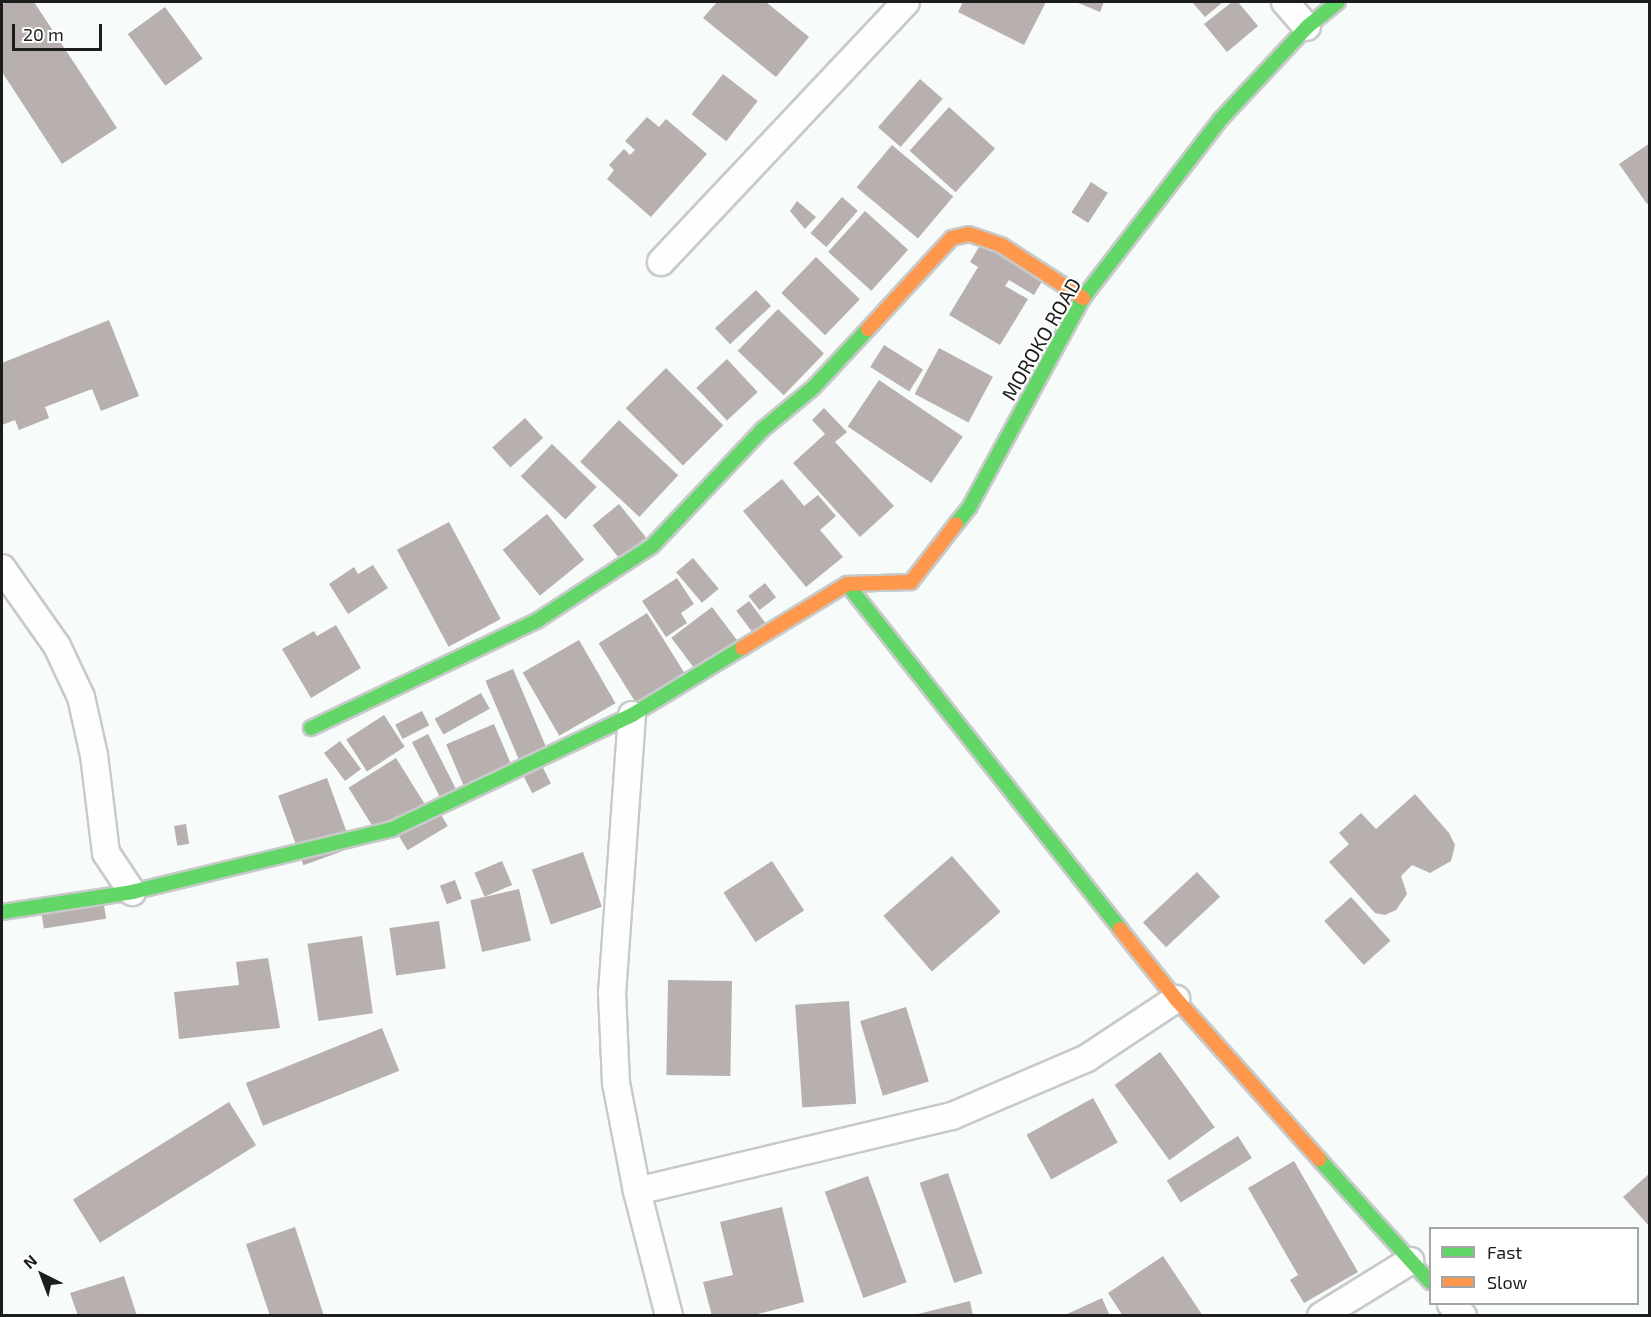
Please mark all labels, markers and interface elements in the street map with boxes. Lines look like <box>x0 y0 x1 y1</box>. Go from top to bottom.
scale bar <box>15 12 105 50</box>
text: 20 m <box>23 23 64 45</box>
street label: MOROKO ROAD <box>996 274 1086 404</box>
legend <box>1429 1227 1639 1305</box>
text: Fast <box>1487 1241 1522 1263</box>
north arrow <box>12 1245 72 1305</box>
text: N <box>19 1250 40 1272</box>
text: Slow <box>1487 1271 1527 1293</box>

